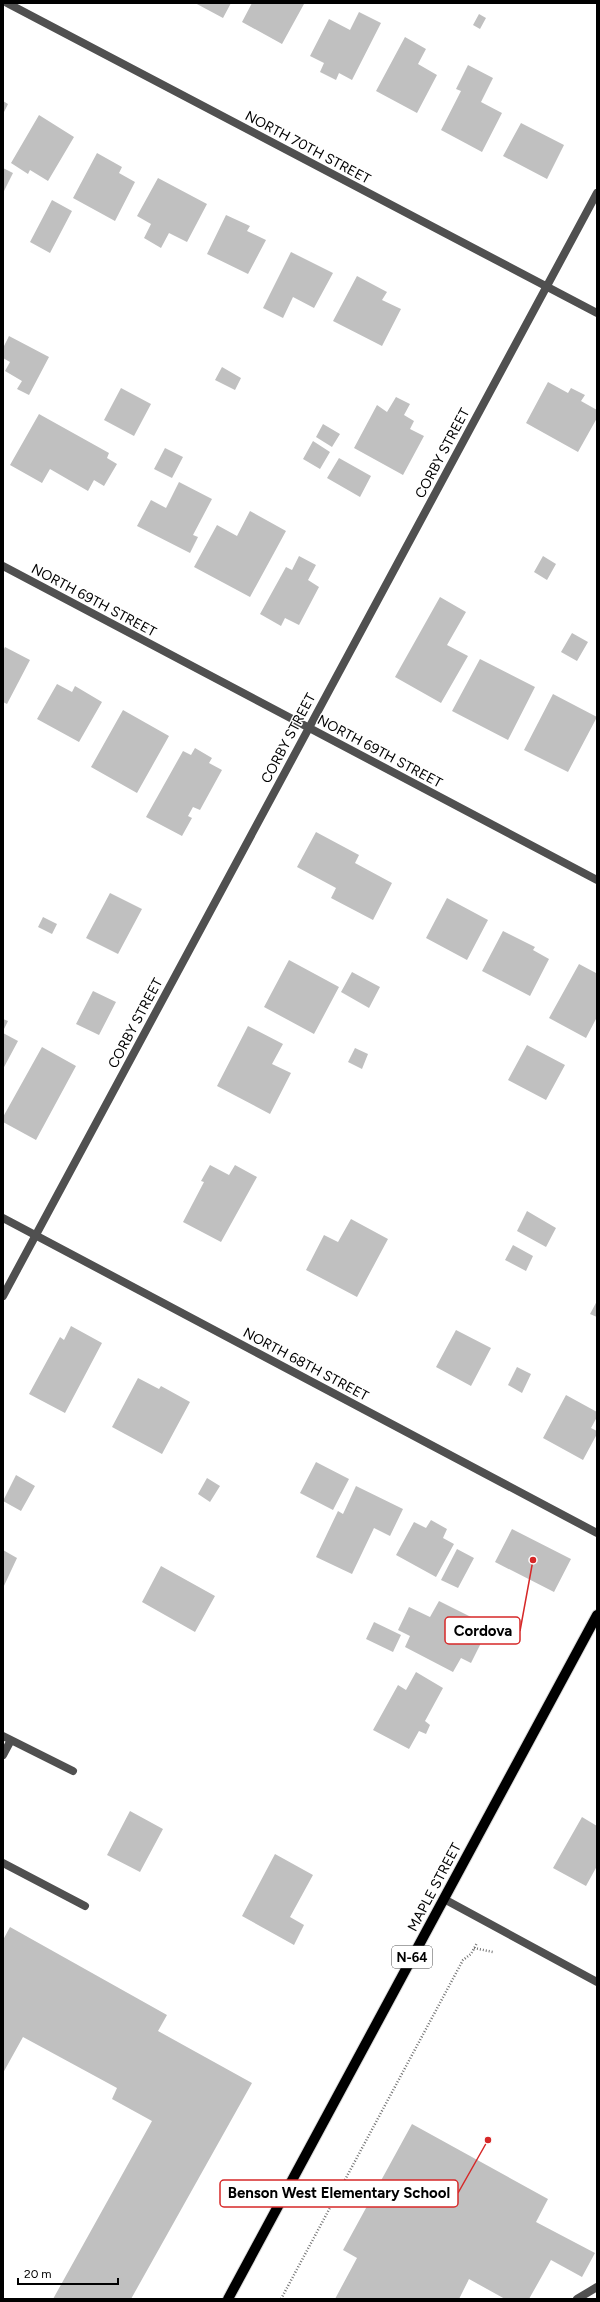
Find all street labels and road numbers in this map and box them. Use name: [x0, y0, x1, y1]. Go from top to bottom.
street label: NORTH 70TH STREET: [242, 107, 374, 188]
street label: CORBY STREET: [412, 405, 473, 501]
street label: NORTH 69TH STREET: [28, 560, 159, 641]
street label: CORBY STREET: [258, 690, 319, 786]
street label: NORTH 69TH STREET: [314, 711, 445, 792]
street label: CORBY STREET: [105, 975, 166, 1071]
street label: NORTH 68TH STREET: [240, 1324, 372, 1405]
street label: MAPLE STREET: [404, 1840, 465, 1934]
road number: N-64: [392, 1946, 432, 1968]

